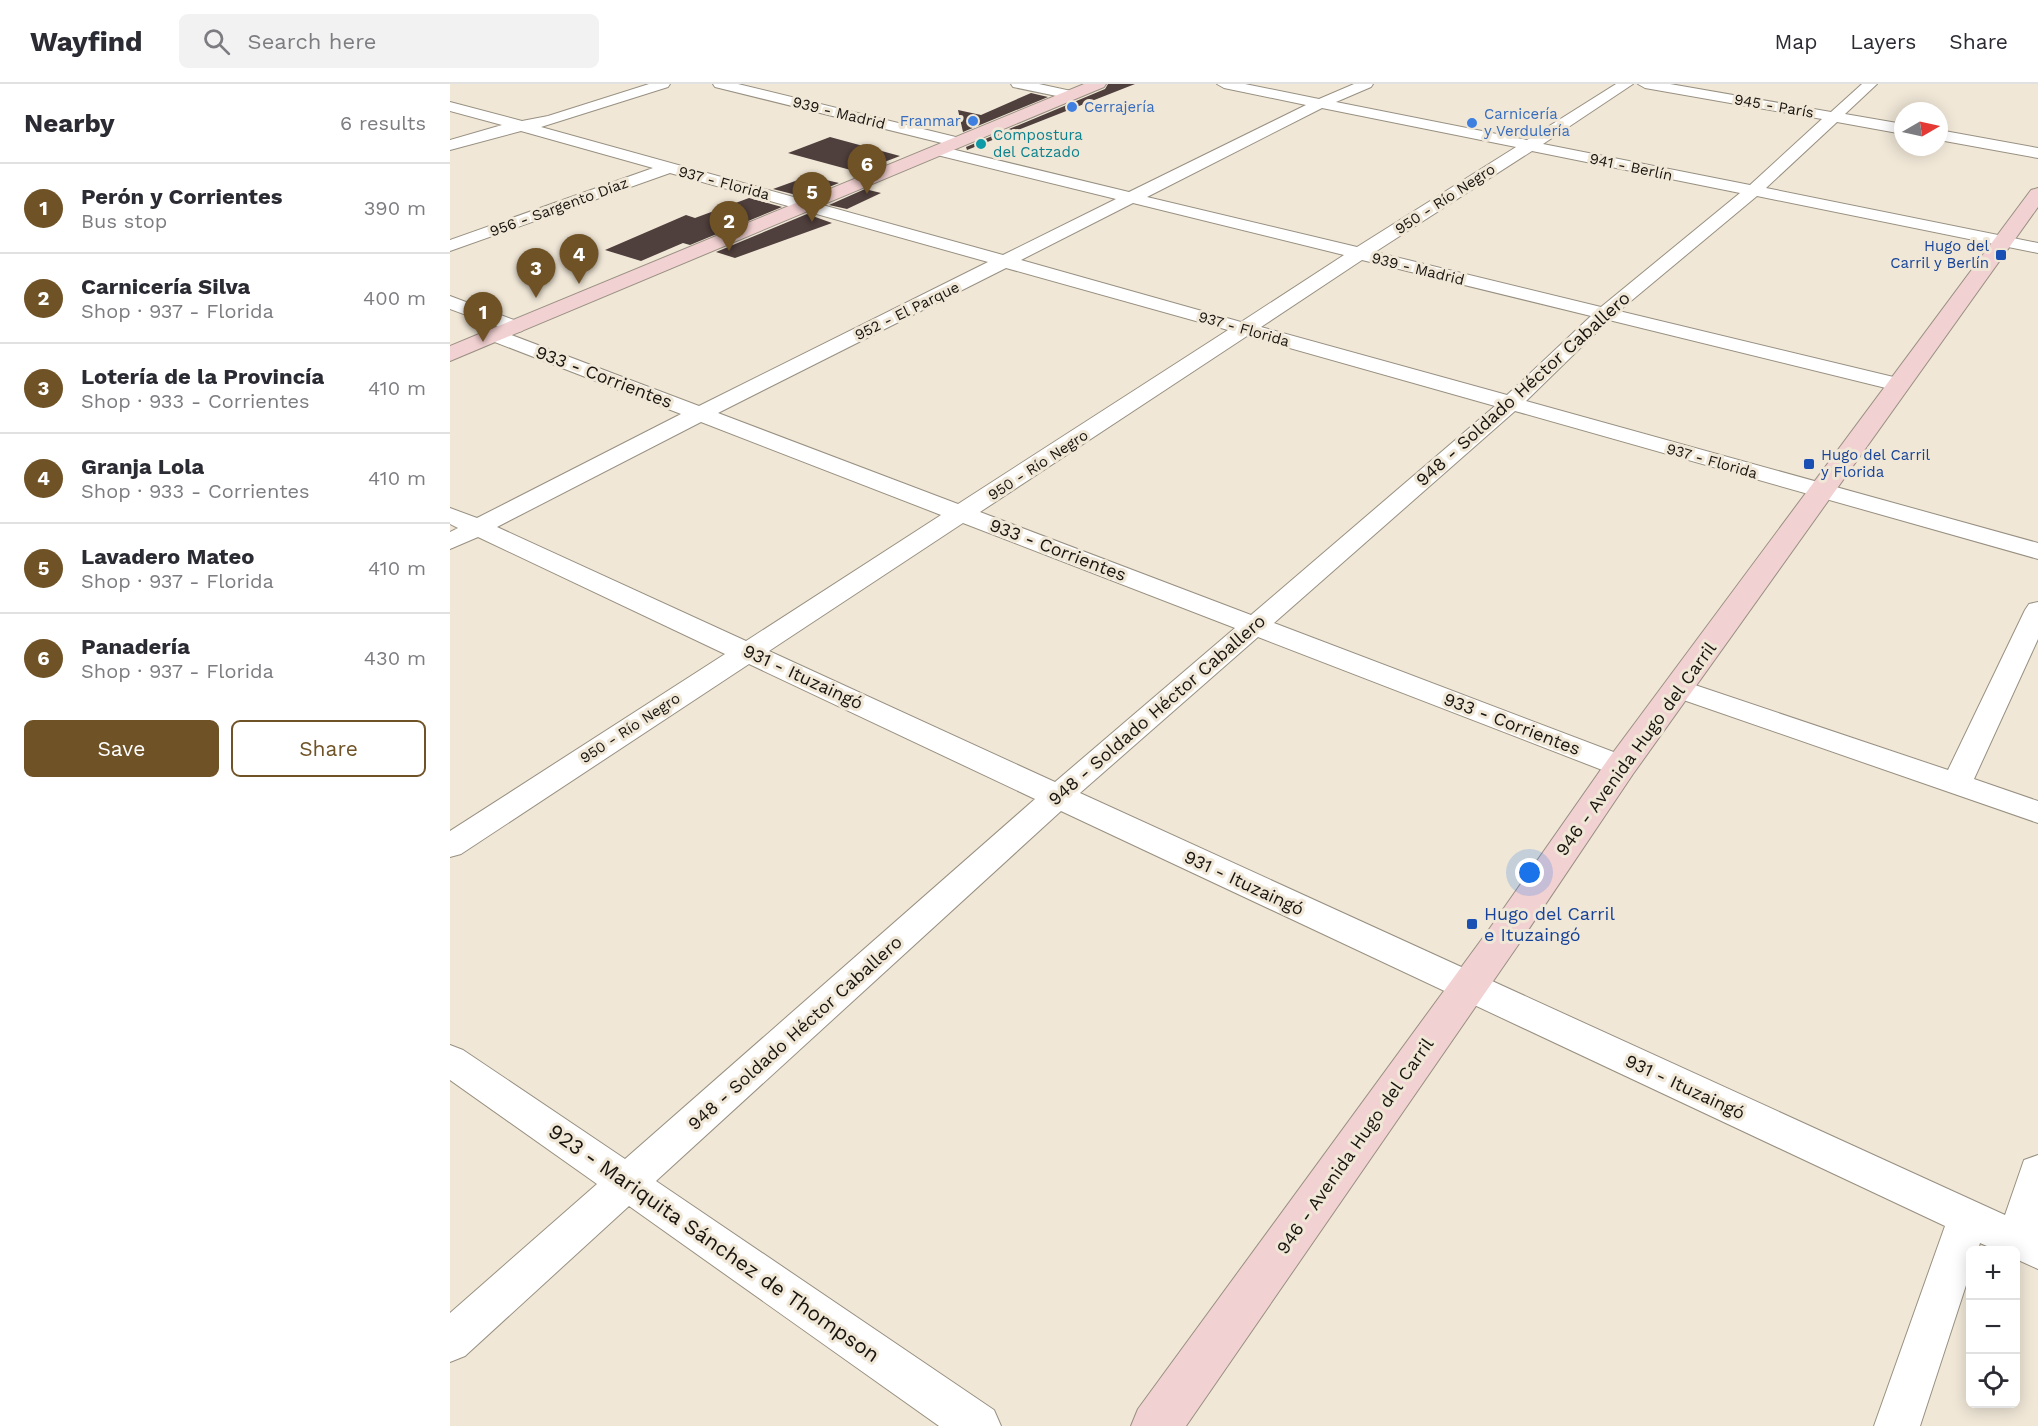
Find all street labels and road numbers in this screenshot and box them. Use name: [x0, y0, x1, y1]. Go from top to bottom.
street label: 945 - París: [1733, 90, 1815, 122]
street label: 939 - Madrid: [791, 93, 887, 133]
street label: 941 - Berlín: [1588, 149, 1674, 185]
street label: 950 - Río Negro: [1392, 160, 1498, 238]
street label: 937 - Florida: [676, 162, 772, 204]
street label: 956 - Sargento Díaz: [487, 174, 631, 240]
street label: 939 - Madrid: [1370, 249, 1466, 289]
street label: 952 - El Parque: [852, 278, 962, 344]
street label: 948 - Soldado Héctor Caballero: [1411, 287, 1634, 490]
street label: 937 - Florida: [1196, 307, 1292, 351]
street label: 933 - Corrientes: [533, 341, 675, 412]
street label: 950 - Río Negro: [985, 426, 1091, 504]
street label: 937 - Florida: [1664, 439, 1760, 483]
street label: 933 - Corrientes: [987, 514, 1129, 585]
street label: 948 - Soldado Héctor Caballero: [1044, 610, 1269, 810]
street label: 946 - Avenida Hugo del Carril: [1551, 637, 1720, 860]
street label: 931 - Ituzaingó: [740, 640, 866, 713]
street label: 933 - Corrientes: [1441, 688, 1583, 759]
street label: 950 - Río Negro: [577, 689, 683, 767]
street label: 931 - Ituzaingó: [1181, 846, 1307, 919]
street label: 948 - Soldado Héctor Caballero: [683, 931, 906, 1134]
street label: 946 - Avenida Hugo del Carril: [1272, 1033, 1438, 1258]
street label: 931 - Ituzaingó: [1622, 1050, 1748, 1123]
street label: 923 - Mariquita Sánchez de Thompson: [544, 1118, 885, 1367]

